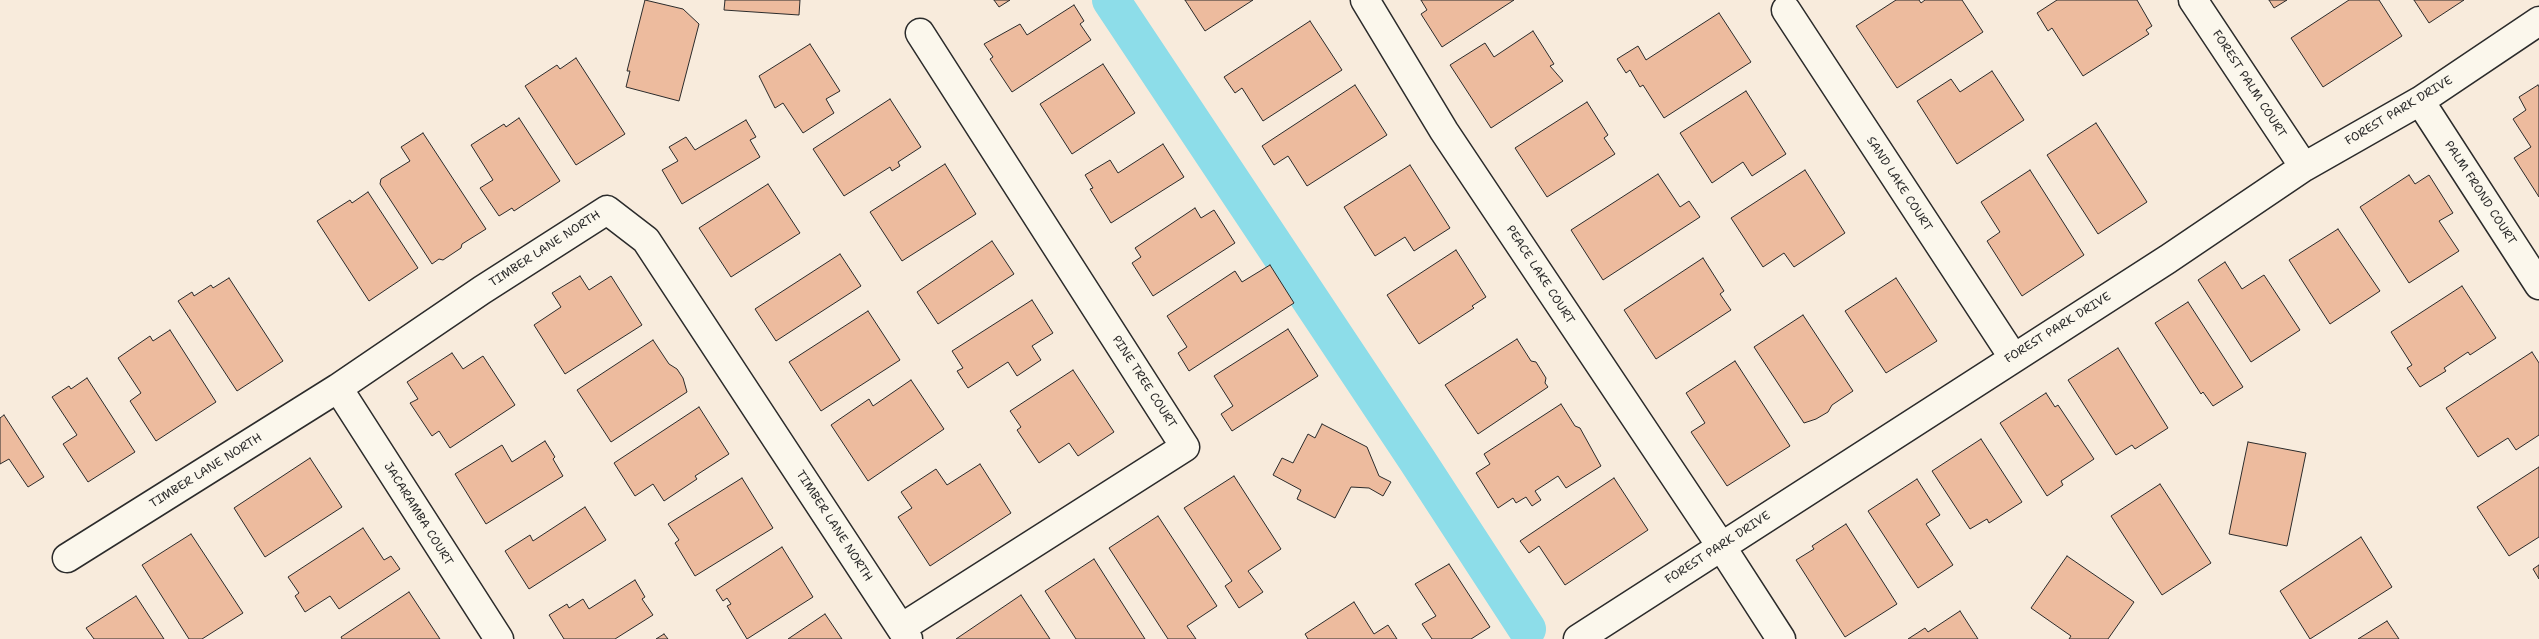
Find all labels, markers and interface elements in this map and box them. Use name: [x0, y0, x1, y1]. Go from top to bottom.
street label: FOREST PALM COURT: [2209, 28, 2289, 140]
street label: FOREST PARK DRIVE: [2343, 73, 2455, 149]
street label: SAND LAKE COURT: [1863, 134, 1935, 234]
street label: PALM FROND COURT: [2441, 138, 2519, 248]
street label: TIMBER LANE NORTH: [487, 208, 603, 290]
street label: PEACE LAKE COURT: [1503, 223, 1577, 327]
street label: FOREST PARK DRIVE: [2002, 289, 2114, 367]
street label: PINE TREE COURT: [1109, 333, 1179, 431]
street label: TIMBER LANE NORTH: [147, 431, 265, 511]
street label: JACARAMBA COURT: [380, 460, 456, 568]
street label: TIMBER LANE NORTH: [793, 468, 875, 584]
street label: FOREST PARK DRIVE: [1663, 509, 1773, 587]

